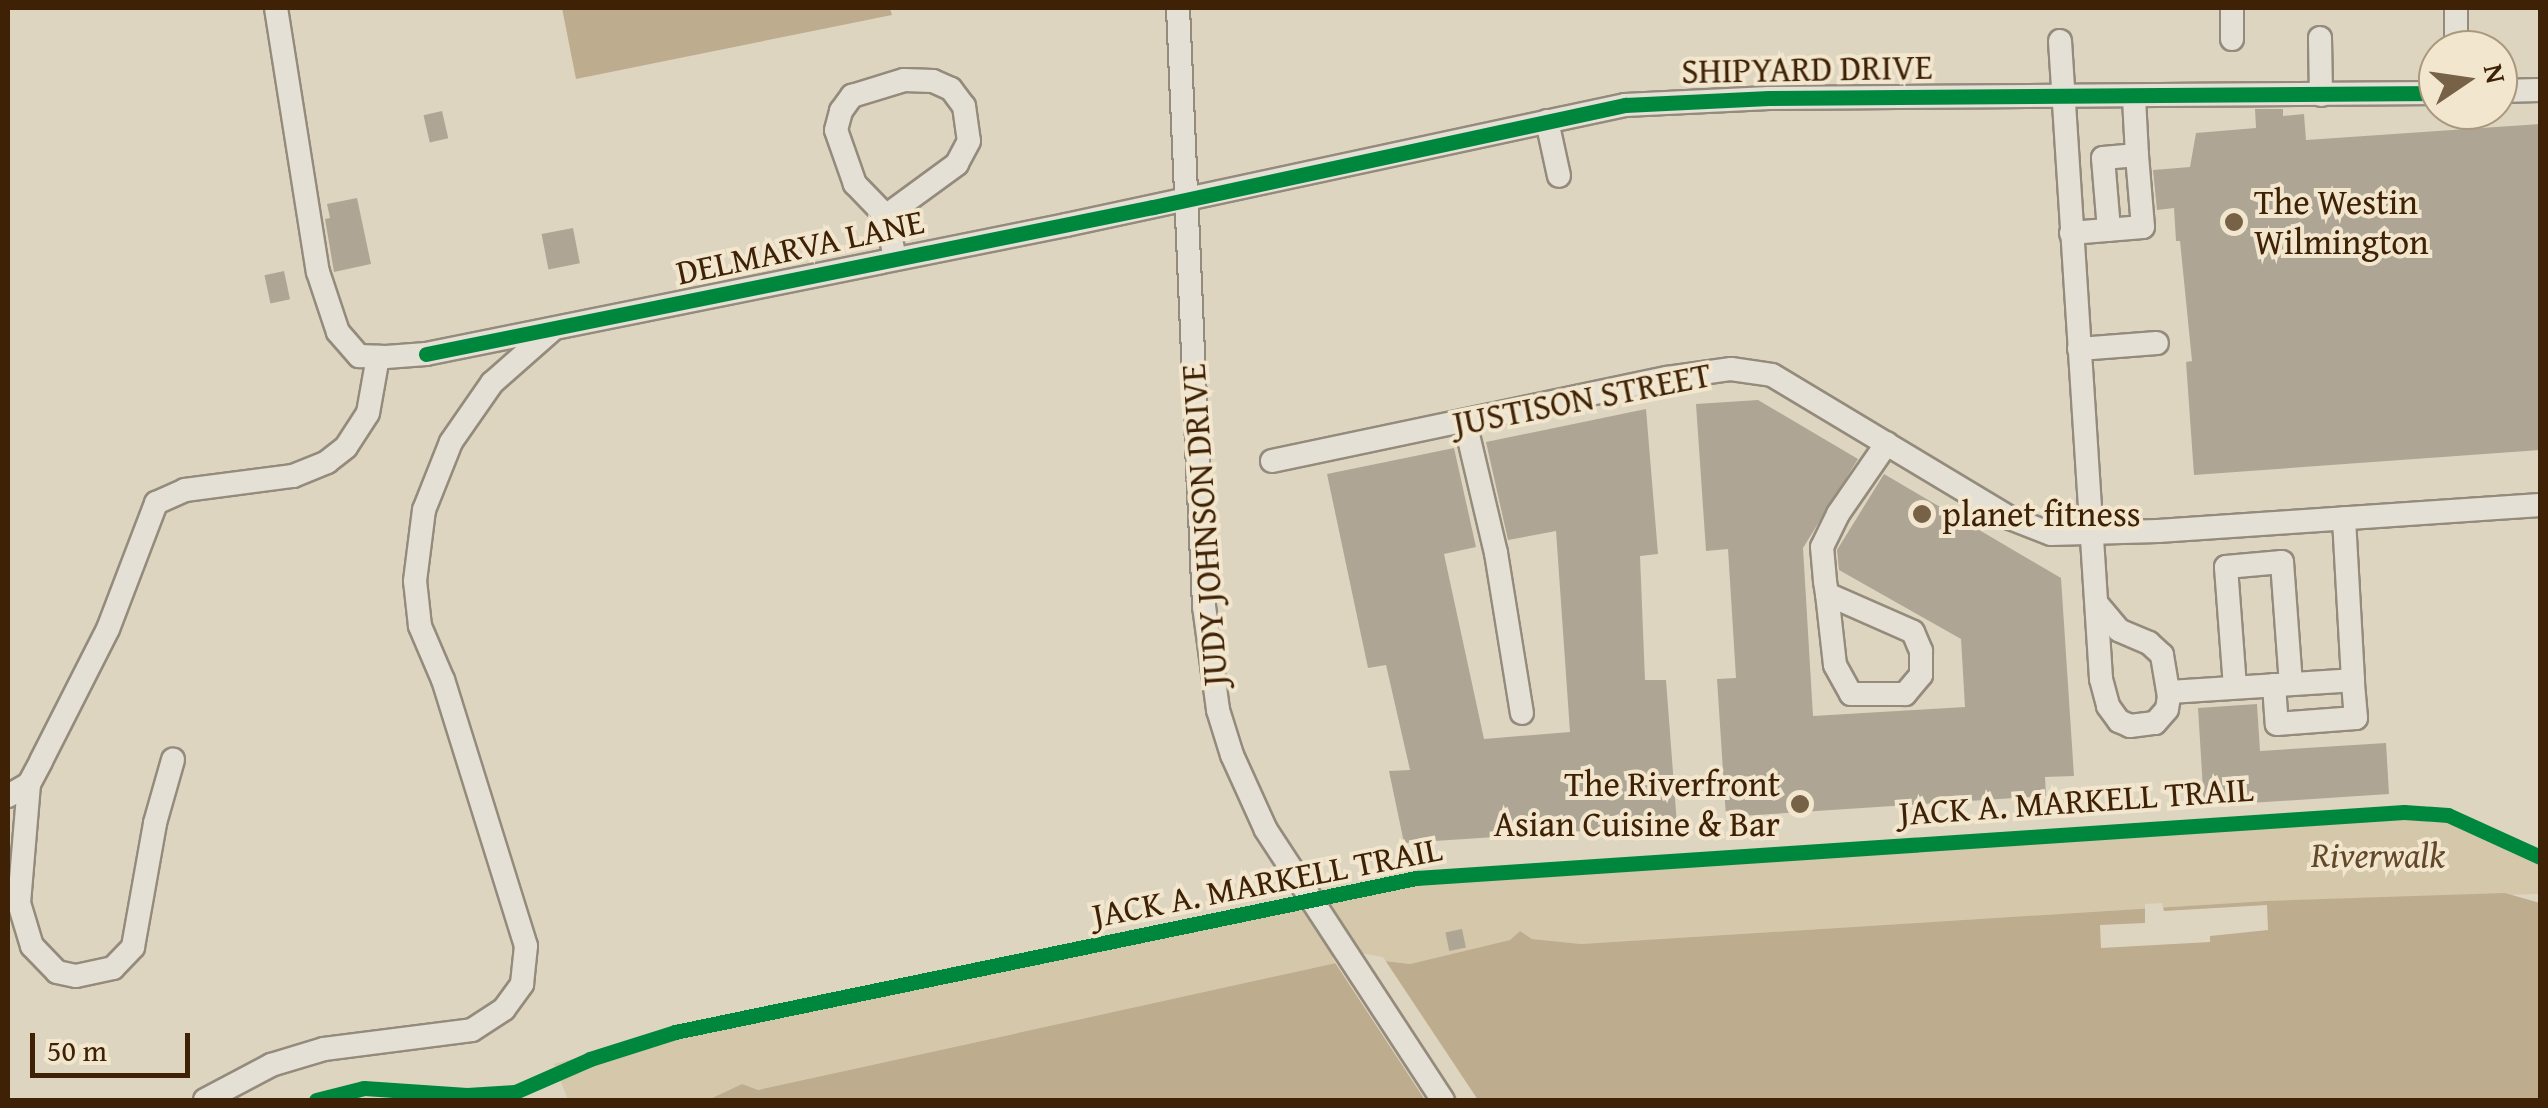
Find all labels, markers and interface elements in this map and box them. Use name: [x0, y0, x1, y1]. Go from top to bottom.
north arrow: [2418, 30, 2518, 130]
street label: SHIPYARD DRIVE: [1681, 46, 1933, 92]
text: N: [2474, 60, 2518, 87]
place label: The Westin Wilmington: [2254, 181, 2429, 263]
street label: DELMARVA LANE: [672, 200, 928, 294]
marker: The Westin Wilmington: [2223, 211, 2245, 233]
street label: JUSTISON STREET: [1449, 353, 1715, 445]
street label: JUDY JOHNSON DRIVE: [1172, 362, 1236, 688]
place label: planet fitness: [1942, 493, 2141, 535]
marker: planet fitness: [1911, 503, 1933, 525]
place label: The Riverfront Asian Cuisine & Bar: [1494, 763, 1780, 845]
street label: JACK A. MARKELL TRAIL: [1897, 768, 2255, 834]
marker: The Riverfront Asian Cuisine & Bar: [1789, 793, 1811, 815]
street label: JACK A. MARKELL TRAIL: [1088, 827, 1446, 937]
park label: Riverwalk: [2311, 834, 2445, 876]
scale bar: [35, 1013, 195, 1075]
text: 50 m: [47, 1028, 107, 1072]

